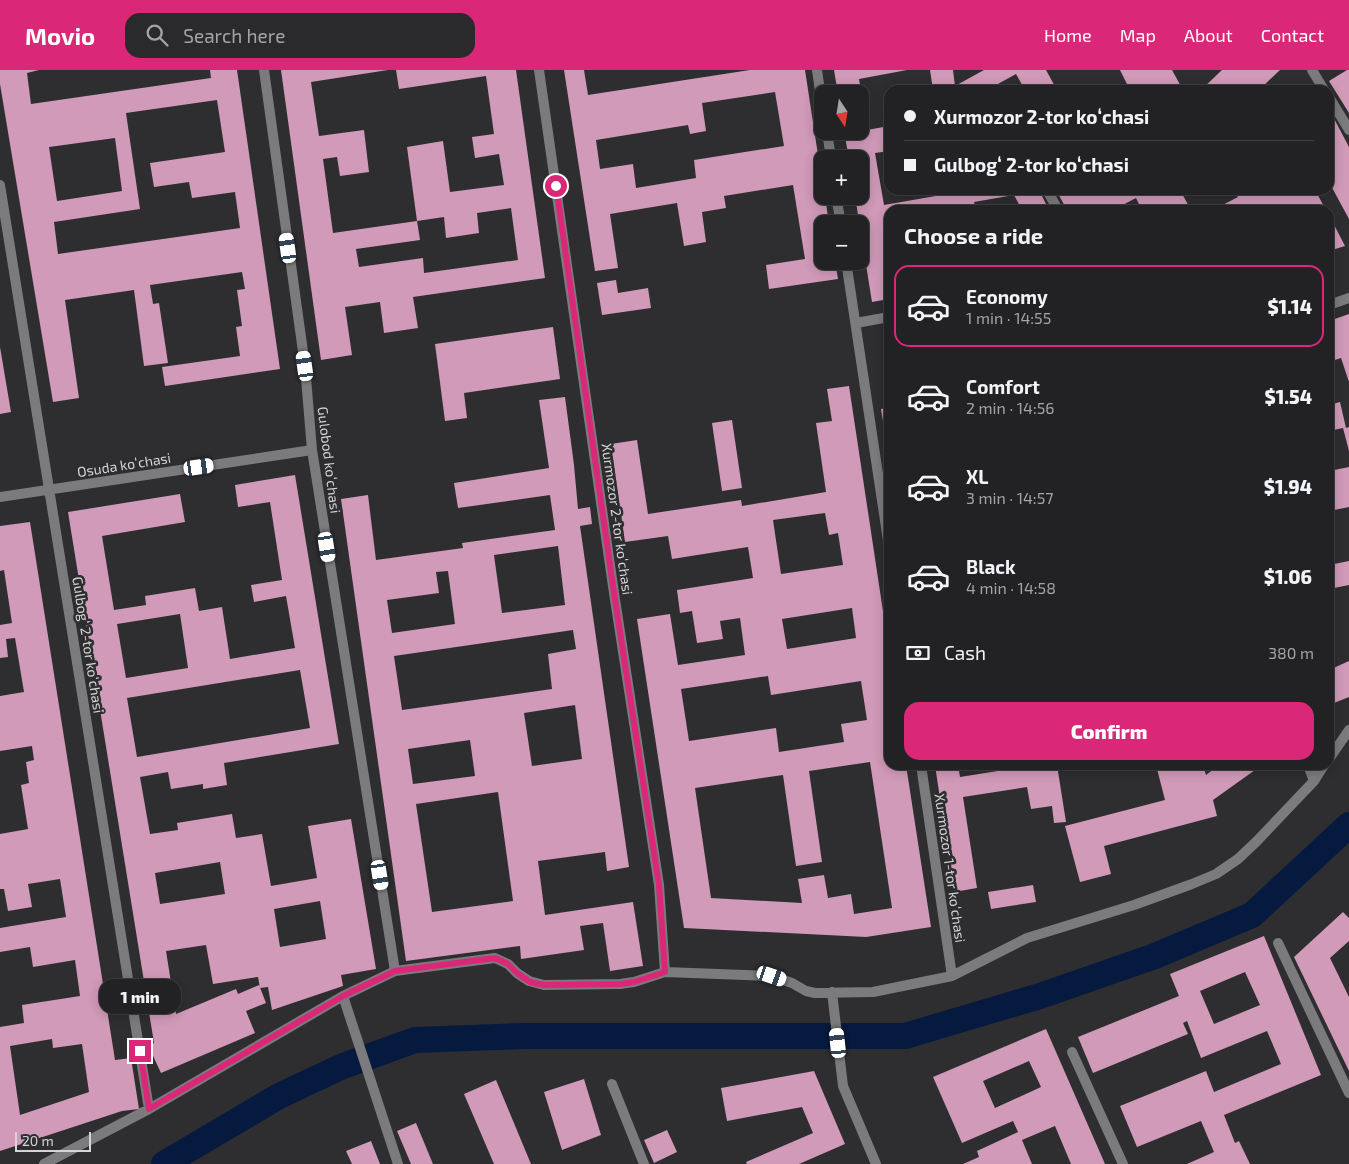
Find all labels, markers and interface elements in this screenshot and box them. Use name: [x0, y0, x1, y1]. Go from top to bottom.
search box: [125, 13, 475, 58]
text: Movio: [25, 21, 95, 50]
icon: search: [143, 21, 171, 49]
text: Search here: [183, 24, 285, 47]
text: Home: [1044, 24, 1092, 46]
text: Map: [1120, 24, 1156, 46]
text: About: [1184, 24, 1233, 46]
text: Contact: [1261, 24, 1324, 46]
north arrow: [814, 85, 869, 140]
map controls: [814, 85, 869, 270]
text: Xurmozor 2-tor koʻchasi: [934, 105, 1149, 128]
button: +: [814, 150, 869, 205]
text: Gulbogʻ 2-tor koʻchasi: [934, 153, 1129, 176]
route start: [545, 175, 567, 197]
button: −: [814, 215, 869, 270]
text: Choose a ride: [904, 222, 1043, 248]
car: [278, 232, 297, 264]
icon: car: [906, 284, 951, 329]
text: Economy: [966, 285, 1048, 308]
text: $1.14: [1267, 295, 1312, 318]
text: 1 min · 14:55: [966, 308, 1051, 327]
car: [295, 350, 314, 382]
icon: car: [906, 374, 951, 419]
text: Comfort: [966, 375, 1040, 398]
text: $1.54: [1264, 385, 1312, 408]
text: 2 min · 14:56: [966, 398, 1054, 417]
street label: Gulobod koʻchasi: [315, 406, 344, 514]
street label: Xurmozor 2-tor koʻchasi: [598, 442, 637, 596]
street label: Osuda koʻchasi: [76, 449, 172, 480]
car: [183, 457, 214, 477]
icon: car: [906, 464, 951, 509]
text: XL: [966, 465, 988, 488]
text: $1.94: [1264, 475, 1312, 498]
text: 3 min · 14:57: [966, 488, 1053, 507]
car: [317, 531, 336, 563]
icon: car: [906, 554, 951, 599]
text: Black: [966, 555, 1016, 578]
text: $1.06: [1264, 565, 1312, 588]
street label: Gulbogʻ 2-tor koʻchasi: [69, 575, 108, 714]
text: 4 min · 14:58: [966, 578, 1056, 597]
icon: cash: [904, 639, 932, 667]
text: Cash: [944, 641, 986, 664]
text: 380 m: [1268, 643, 1314, 662]
button: Confirm: [904, 702, 1314, 760]
street label: Xurmozor 1-tor koʻchasi: [932, 792, 969, 944]
car: [370, 859, 389, 891]
car: [755, 964, 788, 988]
callout: 1 min: [99, 978, 181, 1014]
text: 1 min: [120, 987, 160, 1006]
car: [828, 1027, 847, 1059]
route end: [129, 1040, 151, 1062]
scale bar: [15, 1129, 91, 1152]
text: 20 m: [22, 1132, 54, 1149]

